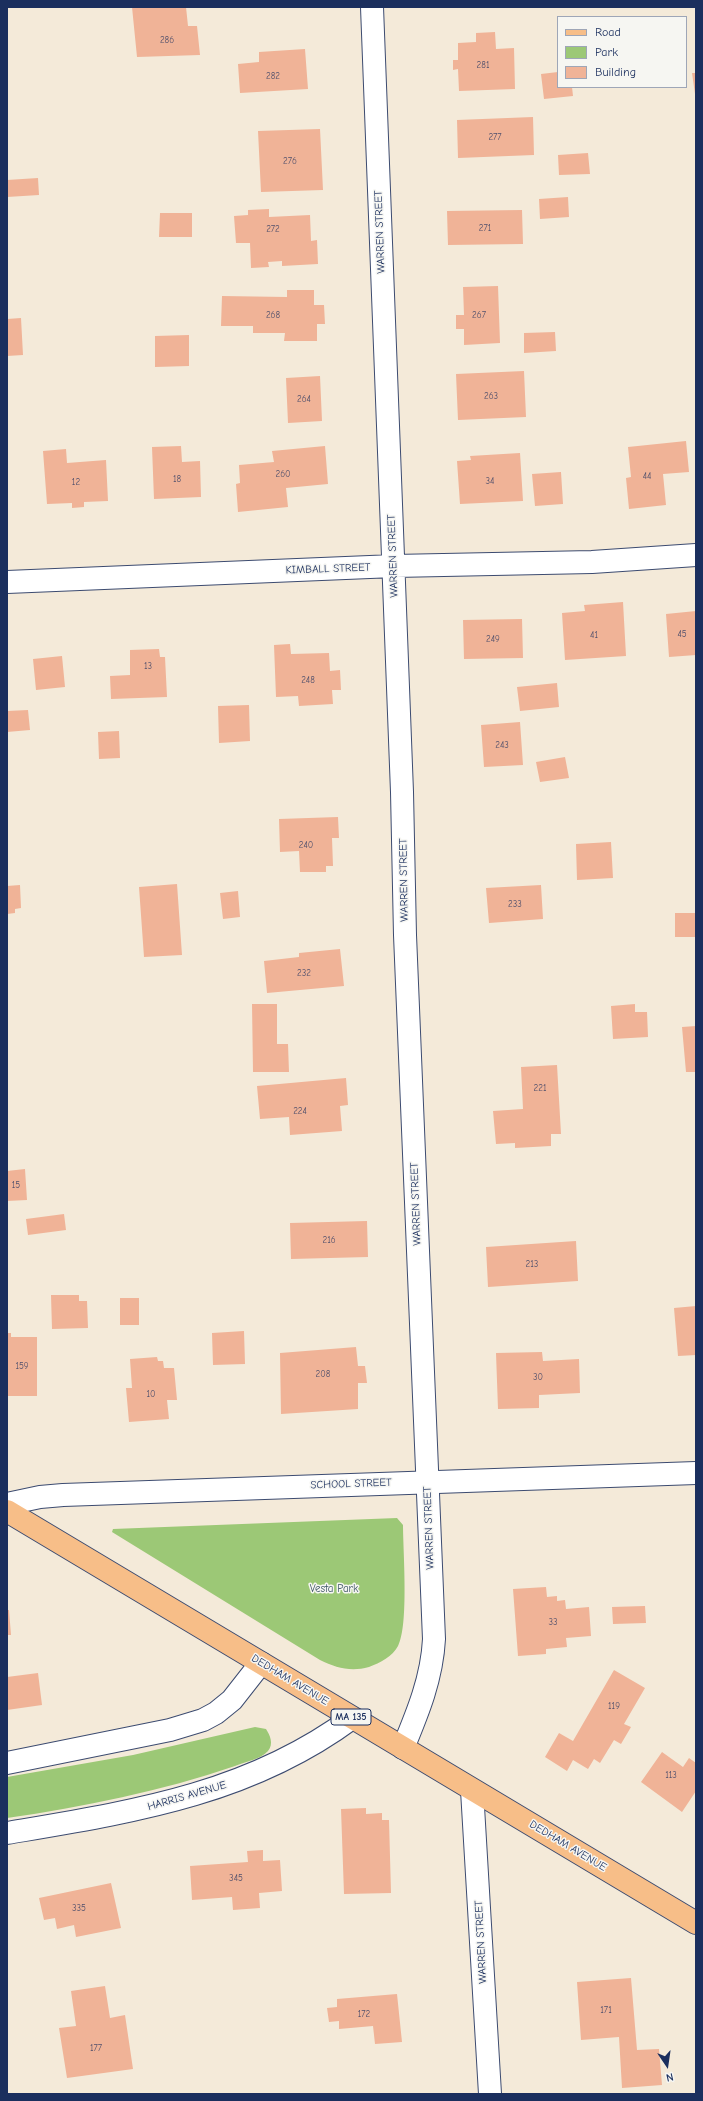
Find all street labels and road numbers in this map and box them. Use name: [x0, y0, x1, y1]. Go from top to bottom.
street label: WARREN STREET: [372, 190, 388, 274]
street label: WARREN STREET: [385, 514, 401, 598]
street label: KIMBALL STREET: [285, 561, 371, 577]
street label: WARREN STREET: [397, 838, 411, 922]
street label: WARREN STREET: [408, 1162, 424, 1246]
street label: SCHOOL STREET: [310, 1476, 392, 1492]
street label: WARREN STREET: [421, 1486, 437, 1570]
street label: DEDHAM AVENUE: [249, 1652, 331, 1708]
road number: MA 135: [331, 1709, 371, 1725]
street label: HARRIS AVENUE: [146, 1778, 228, 1814]
street label: DEDHAM AVENUE: [527, 1818, 609, 1874]
street label: WARREN STREET: [472, 1900, 490, 1984]

